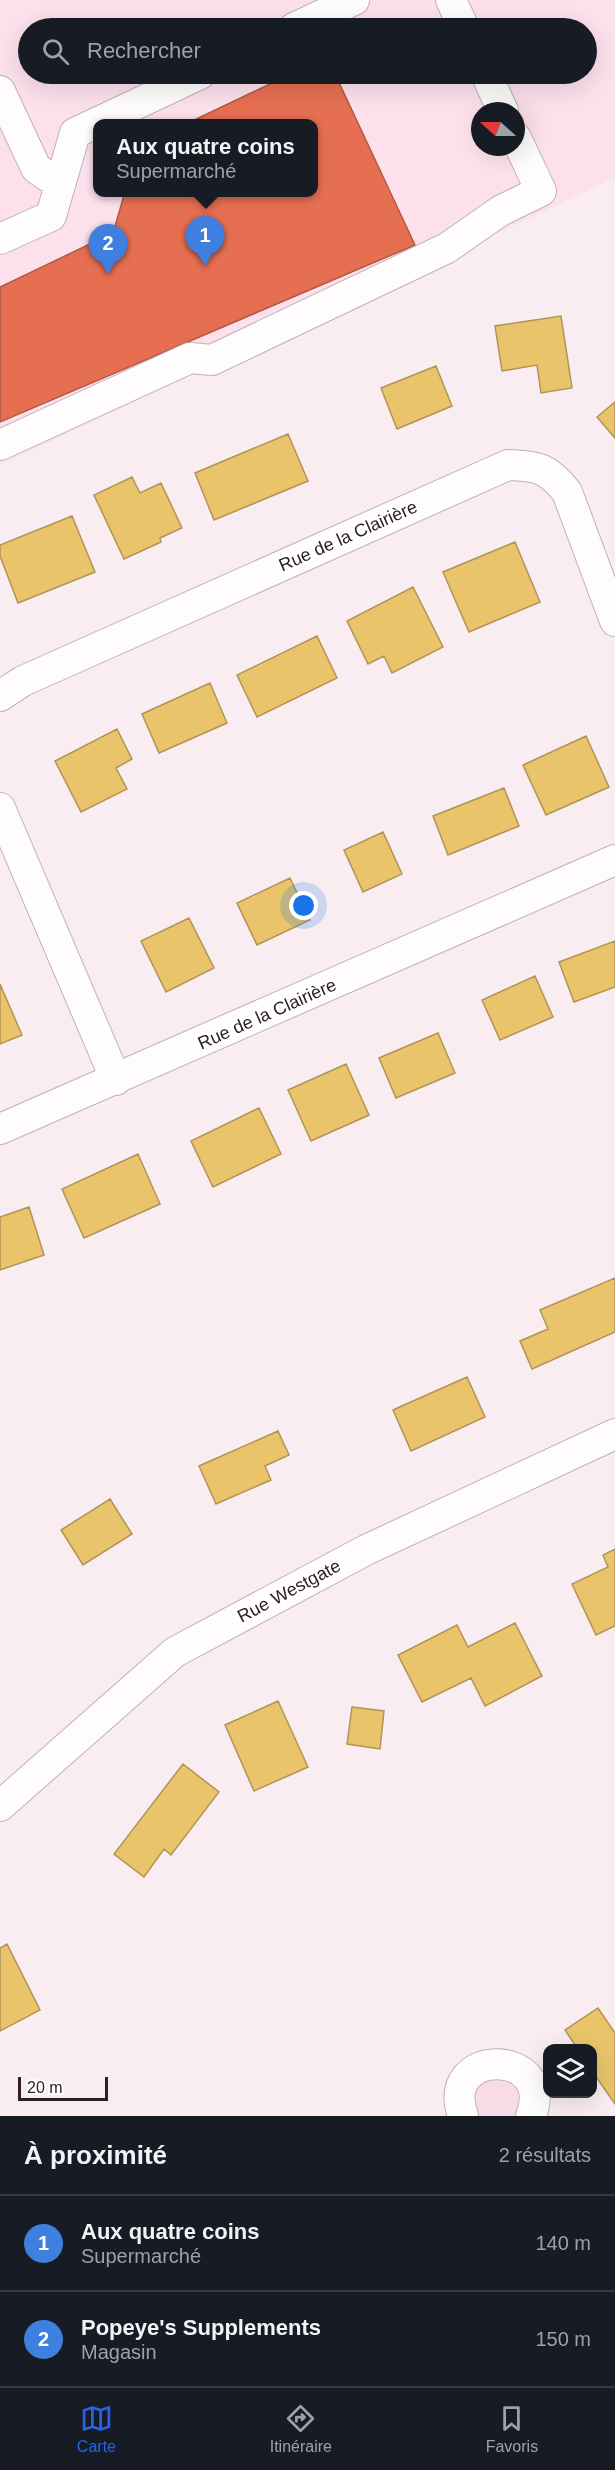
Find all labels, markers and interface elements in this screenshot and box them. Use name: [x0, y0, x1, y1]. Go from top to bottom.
search box: [18, 18, 597, 84]
icon: search: [39, 35, 72, 68]
text: Rechercher: [87, 38, 201, 63]
north arrow: [471, 102, 525, 156]
popup: [93, 119, 318, 197]
text: Aux quatre coins: [116, 134, 295, 159]
text: Supermarché: [116, 160, 236, 182]
pin: 1: [186, 216, 224, 266]
pin: 2: [88, 224, 128, 274]
street label: Rue de la Clairière: [276, 497, 420, 575]
your location: [289, 891, 318, 920]
street label: Rue de la Clairière: [195, 975, 339, 1053]
street label: Rue Westgate: [234, 1555, 344, 1627]
map controls: [543, 2044, 597, 2098]
button: layers: [543, 2044, 597, 2098]
scale bar: [18, 2074, 108, 2102]
text: 20 m: [27, 2079, 63, 2096]
text: À proximité: [24, 2140, 167, 2170]
text: 2 résultats: [499, 2144, 591, 2166]
text: Aux quatre coins: [81, 2219, 259, 2244]
text: 1: [38, 2232, 49, 2254]
text: 140 m: [535, 2232, 591, 2254]
text: Supermarché: [81, 2245, 201, 2267]
text: Popeye's Supplements: [81, 2315, 321, 2340]
text: 2: [38, 2328, 49, 2350]
text: 150 m: [535, 2328, 591, 2350]
text: Magasin: [81, 2341, 157, 2363]
tab: Carte: [77, 2402, 116, 2456]
tab: Itinéraire: [270, 2402, 332, 2456]
tab: Favoris: [486, 2402, 538, 2456]

